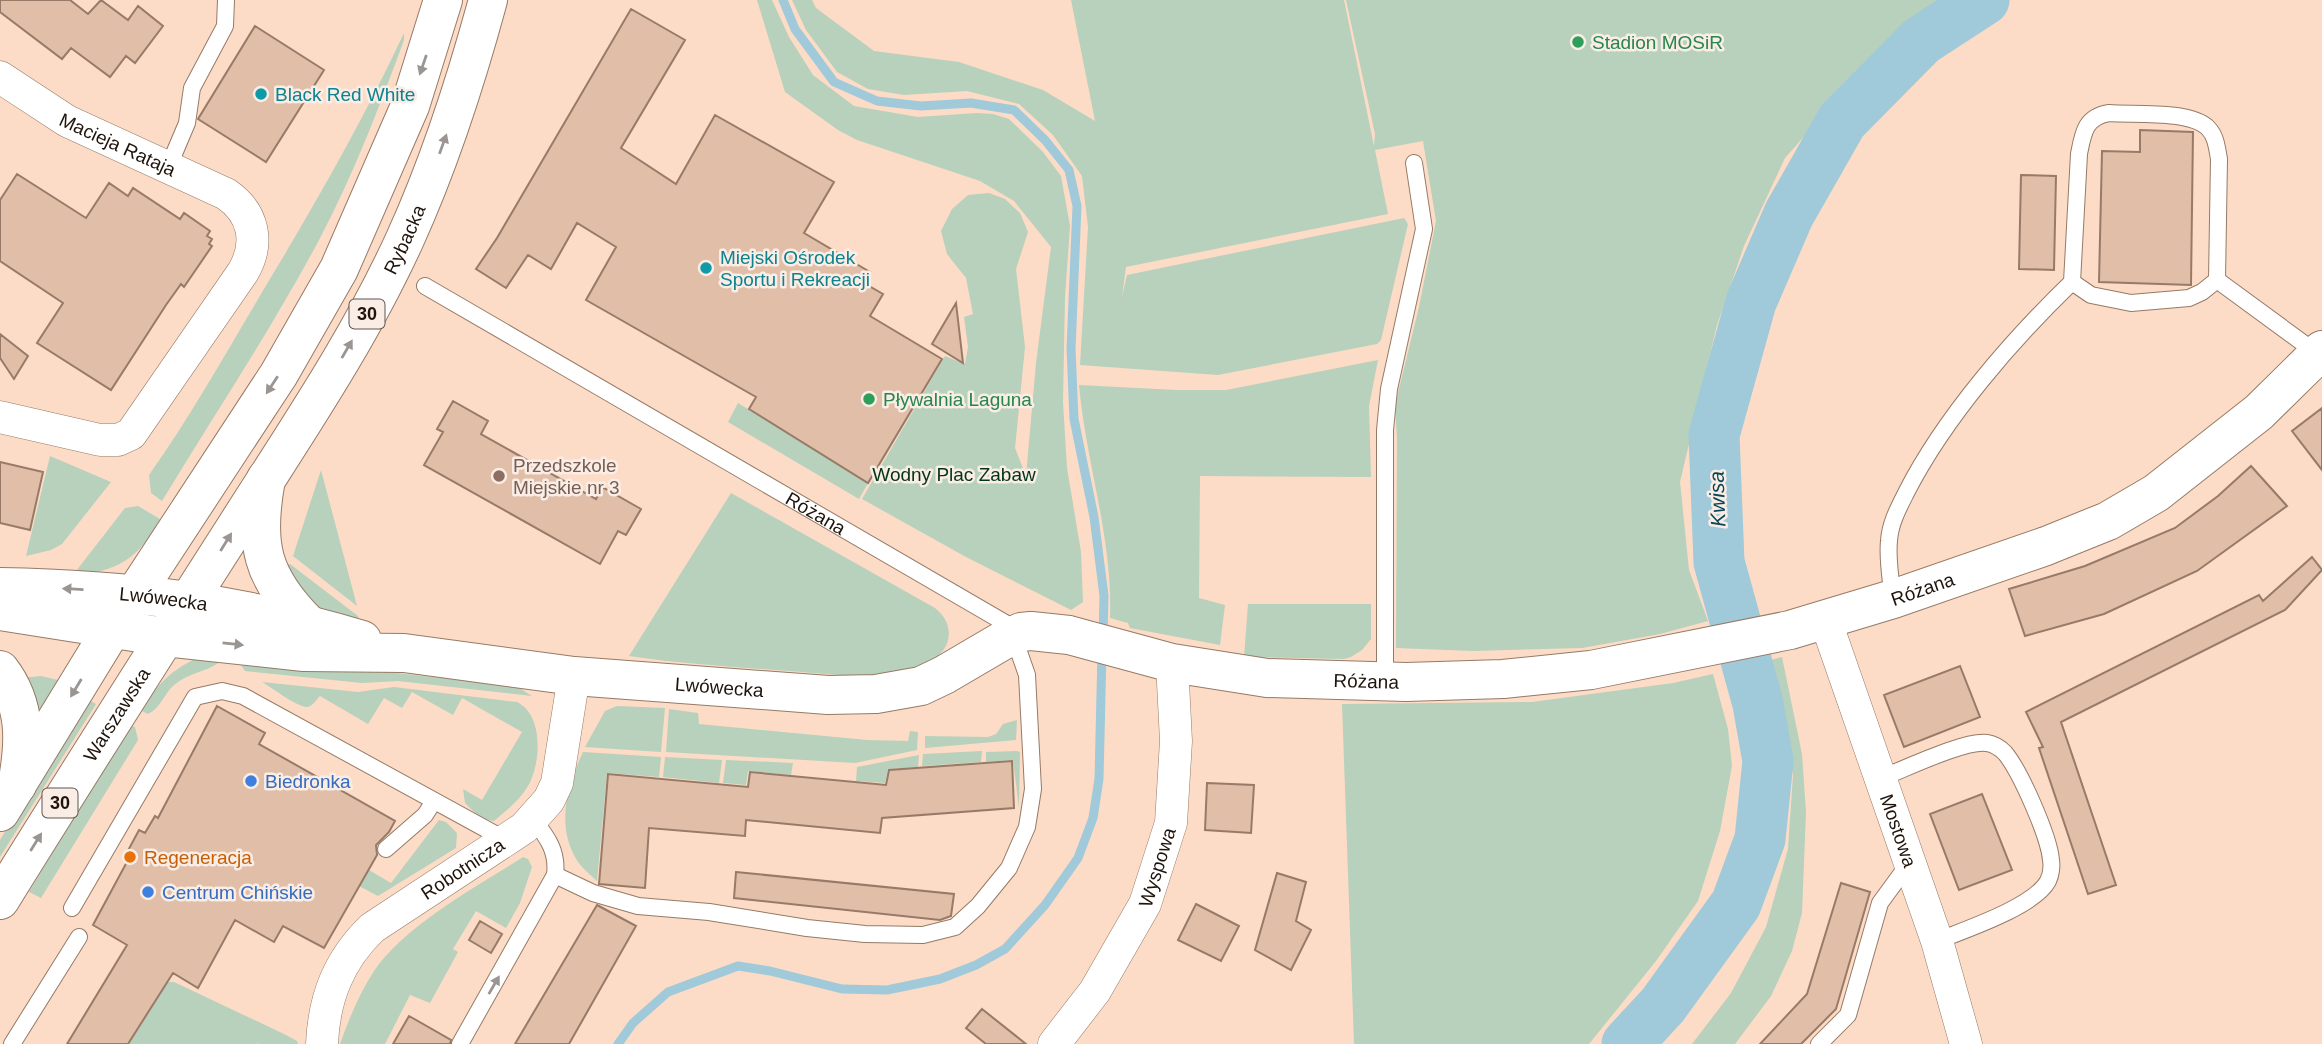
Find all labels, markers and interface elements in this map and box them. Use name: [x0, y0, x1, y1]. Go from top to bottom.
place label: Stadion MOSiR: [1592, 32, 1723, 53]
marker: Stadion MOSiR: [1570, 34, 1586, 50]
one-way arrow: [417, 55, 428, 76]
place label: Black Red White: [275, 84, 415, 105]
marker: Black Red White: [253, 86, 269, 102]
street label: Macieja Rataja: [56, 109, 180, 180]
one-way arrow: [438, 133, 449, 154]
street label: Rybacka: [379, 201, 429, 278]
place label: Miejski Ośrodek Sportu i Rekreacji: [720, 247, 870, 290]
marker: Miejski Ośrodek Sportu i Rekreacji: [698, 260, 714, 276]
road number: 30: [350, 300, 384, 328]
one-way arrow: [341, 340, 353, 359]
one-way arrow: [265, 376, 278, 395]
place label: Pływalnia Laguna: [883, 389, 1032, 410]
marker: Pływalnia Laguna: [861, 391, 877, 407]
place label: Przedszkole Miejskie nr 3: [513, 455, 620, 498]
park label: Wodny Plac Zabaw: [872, 464, 1036, 485]
marker: Przedszkole Miejskie nr 3: [491, 468, 507, 484]
water label: Kwisa: [1705, 471, 1729, 527]
street label: Różana: [782, 487, 850, 539]
one-way arrow: [219, 533, 232, 552]
street label: Różana: [1888, 568, 1957, 609]
one-way arrow: [62, 583, 84, 594]
street label: Lwówecka: [118, 583, 210, 615]
one-way arrow: [222, 639, 244, 650]
street label: Warszawska: [79, 663, 154, 765]
street label: Różana: [1333, 669, 1400, 692]
street label: Lwówecka: [674, 673, 765, 701]
one-way arrow: [70, 678, 83, 697]
place label: Biedronka: [265, 771, 351, 792]
marker: Biedronka: [243, 773, 259, 789]
road number: 30: [42, 788, 78, 818]
street label: Mostowa: [1876, 791, 1921, 870]
street label: Wyspowa: [1134, 824, 1180, 910]
one-way arrow: [29, 832, 42, 852]
street label: Robotnicza: [417, 833, 508, 903]
place label: Regeneracja: [144, 847, 252, 868]
marker: Regeneracja: [122, 849, 138, 865]
place label: Centrum Chińskie: [162, 882, 313, 903]
marker: Centrum Chińskie: [140, 884, 156, 900]
one-way arrow: [488, 975, 500, 994]

